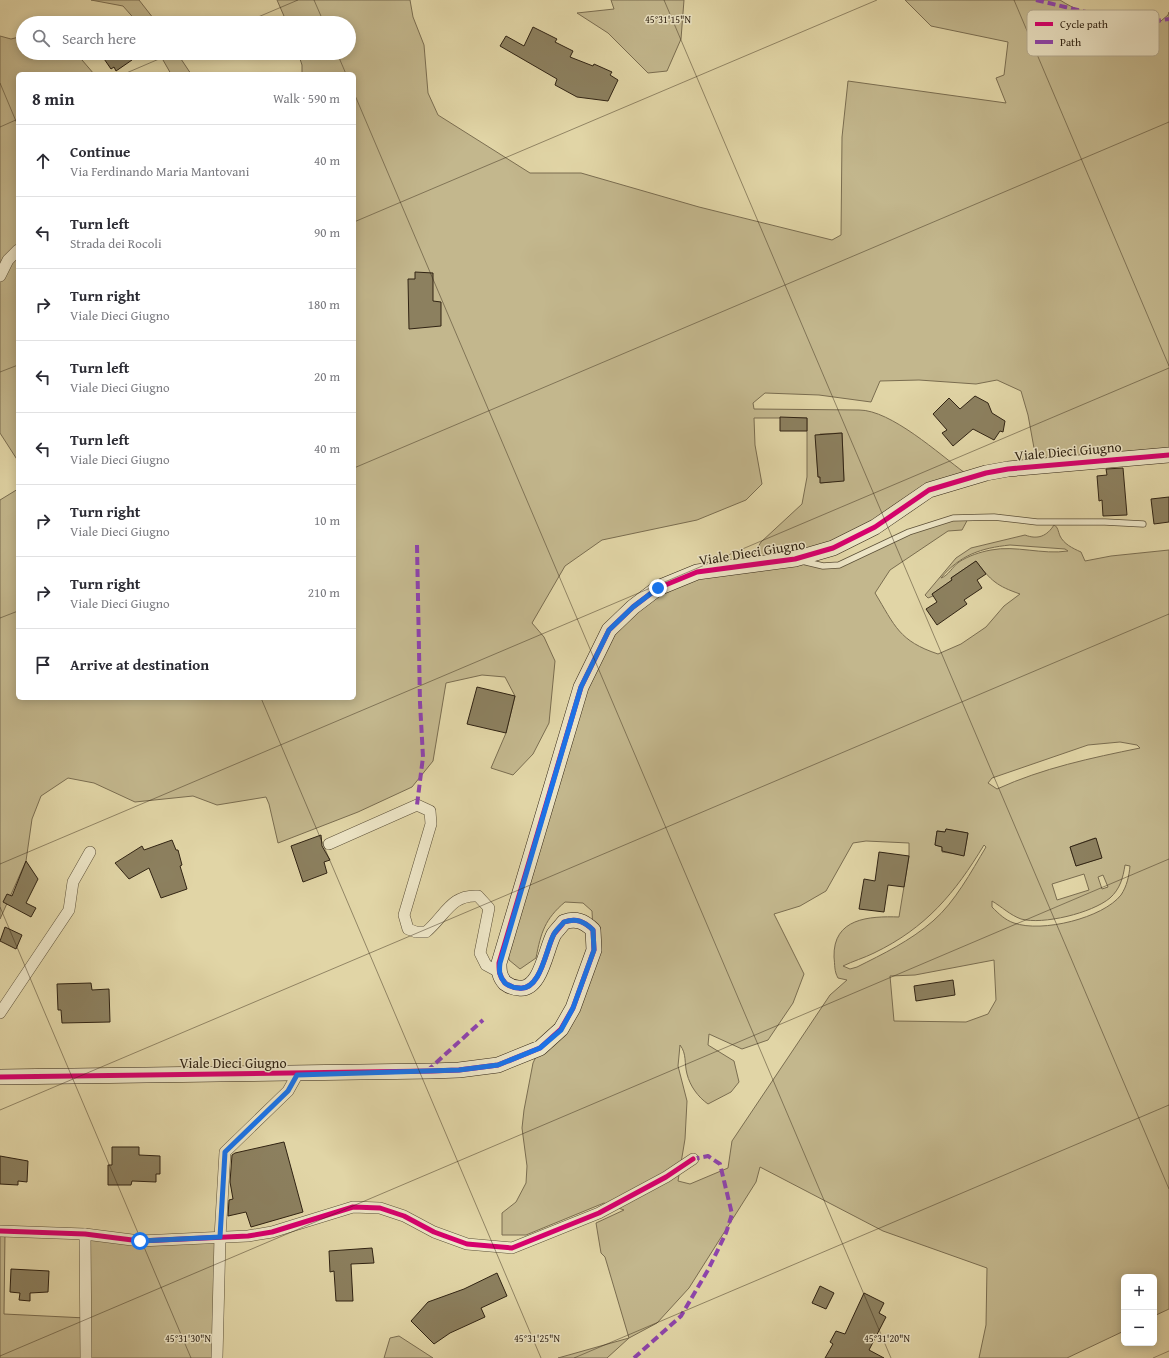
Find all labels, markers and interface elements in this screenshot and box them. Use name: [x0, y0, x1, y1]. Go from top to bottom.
legend: [1027, 10, 1159, 56]
text: 45°31'15"N: [645, 12, 691, 27]
search box: [16, 16, 356, 60]
text: Cycle path: [1060, 16, 1109, 32]
icon: search: [30, 27, 52, 49]
text: Search here: [62, 28, 136, 49]
text: Path: [1060, 34, 1082, 50]
text: 8 min: [32, 86, 74, 111]
text: Walk · 590 m: [273, 89, 340, 108]
text: Continue: [70, 141, 131, 162]
icon: ahead: [32, 150, 54, 172]
text: 40 m: [314, 151, 340, 170]
text: Via Ferdinando Maria Mantovani: [70, 162, 249, 181]
text: Turn left: [70, 213, 129, 234]
icon: left: [32, 222, 54, 244]
text: 90 m: [314, 223, 340, 242]
text: Strada dei Rocoli: [70, 234, 162, 253]
text: Turn right: [70, 285, 141, 306]
icon: right: [32, 294, 54, 316]
text: 180 m: [308, 295, 340, 314]
text: Viale Dieci Giugno: [70, 306, 170, 325]
text: Turn left: [70, 357, 129, 378]
icon: left: [32, 366, 54, 388]
text: 20 m: [314, 367, 340, 386]
text: Viale Dieci Giugno: [70, 378, 170, 397]
text: Turn left: [70, 429, 129, 450]
street label: Viale Dieci Giugno: [1014, 436, 1122, 466]
icon: left: [32, 438, 54, 460]
text: 40 m: [314, 439, 340, 458]
text: Viale Dieci Giugno: [70, 450, 170, 469]
text: Turn right: [70, 501, 141, 522]
icon: right: [32, 510, 54, 532]
text: 10 m: [314, 511, 340, 530]
text: Viale Dieci Giugno: [70, 522, 170, 541]
street label: Viale Dieci Giugno: [697, 534, 807, 570]
text: Turn right: [70, 573, 141, 594]
route end: [649, 579, 667, 597]
icon: right: [32, 582, 54, 604]
text: 210 m: [308, 583, 340, 602]
text: Viale Dieci Giugno: [70, 594, 170, 613]
icon: arrive: [32, 654, 54, 676]
text: Arrive at destination: [70, 654, 209, 675]
street label: Viale Dieci Giugno: [179, 1053, 287, 1073]
route start: [131, 1232, 149, 1250]
map controls: [1121, 1274, 1157, 1346]
button: +: [1121, 1274, 1157, 1310]
button: −: [1121, 1310, 1157, 1346]
text: 45°31'30"N: [165, 1331, 211, 1346]
text: 45°31'25"N: [514, 1331, 560, 1346]
text: 45°31'20"N: [864, 1331, 910, 1346]

